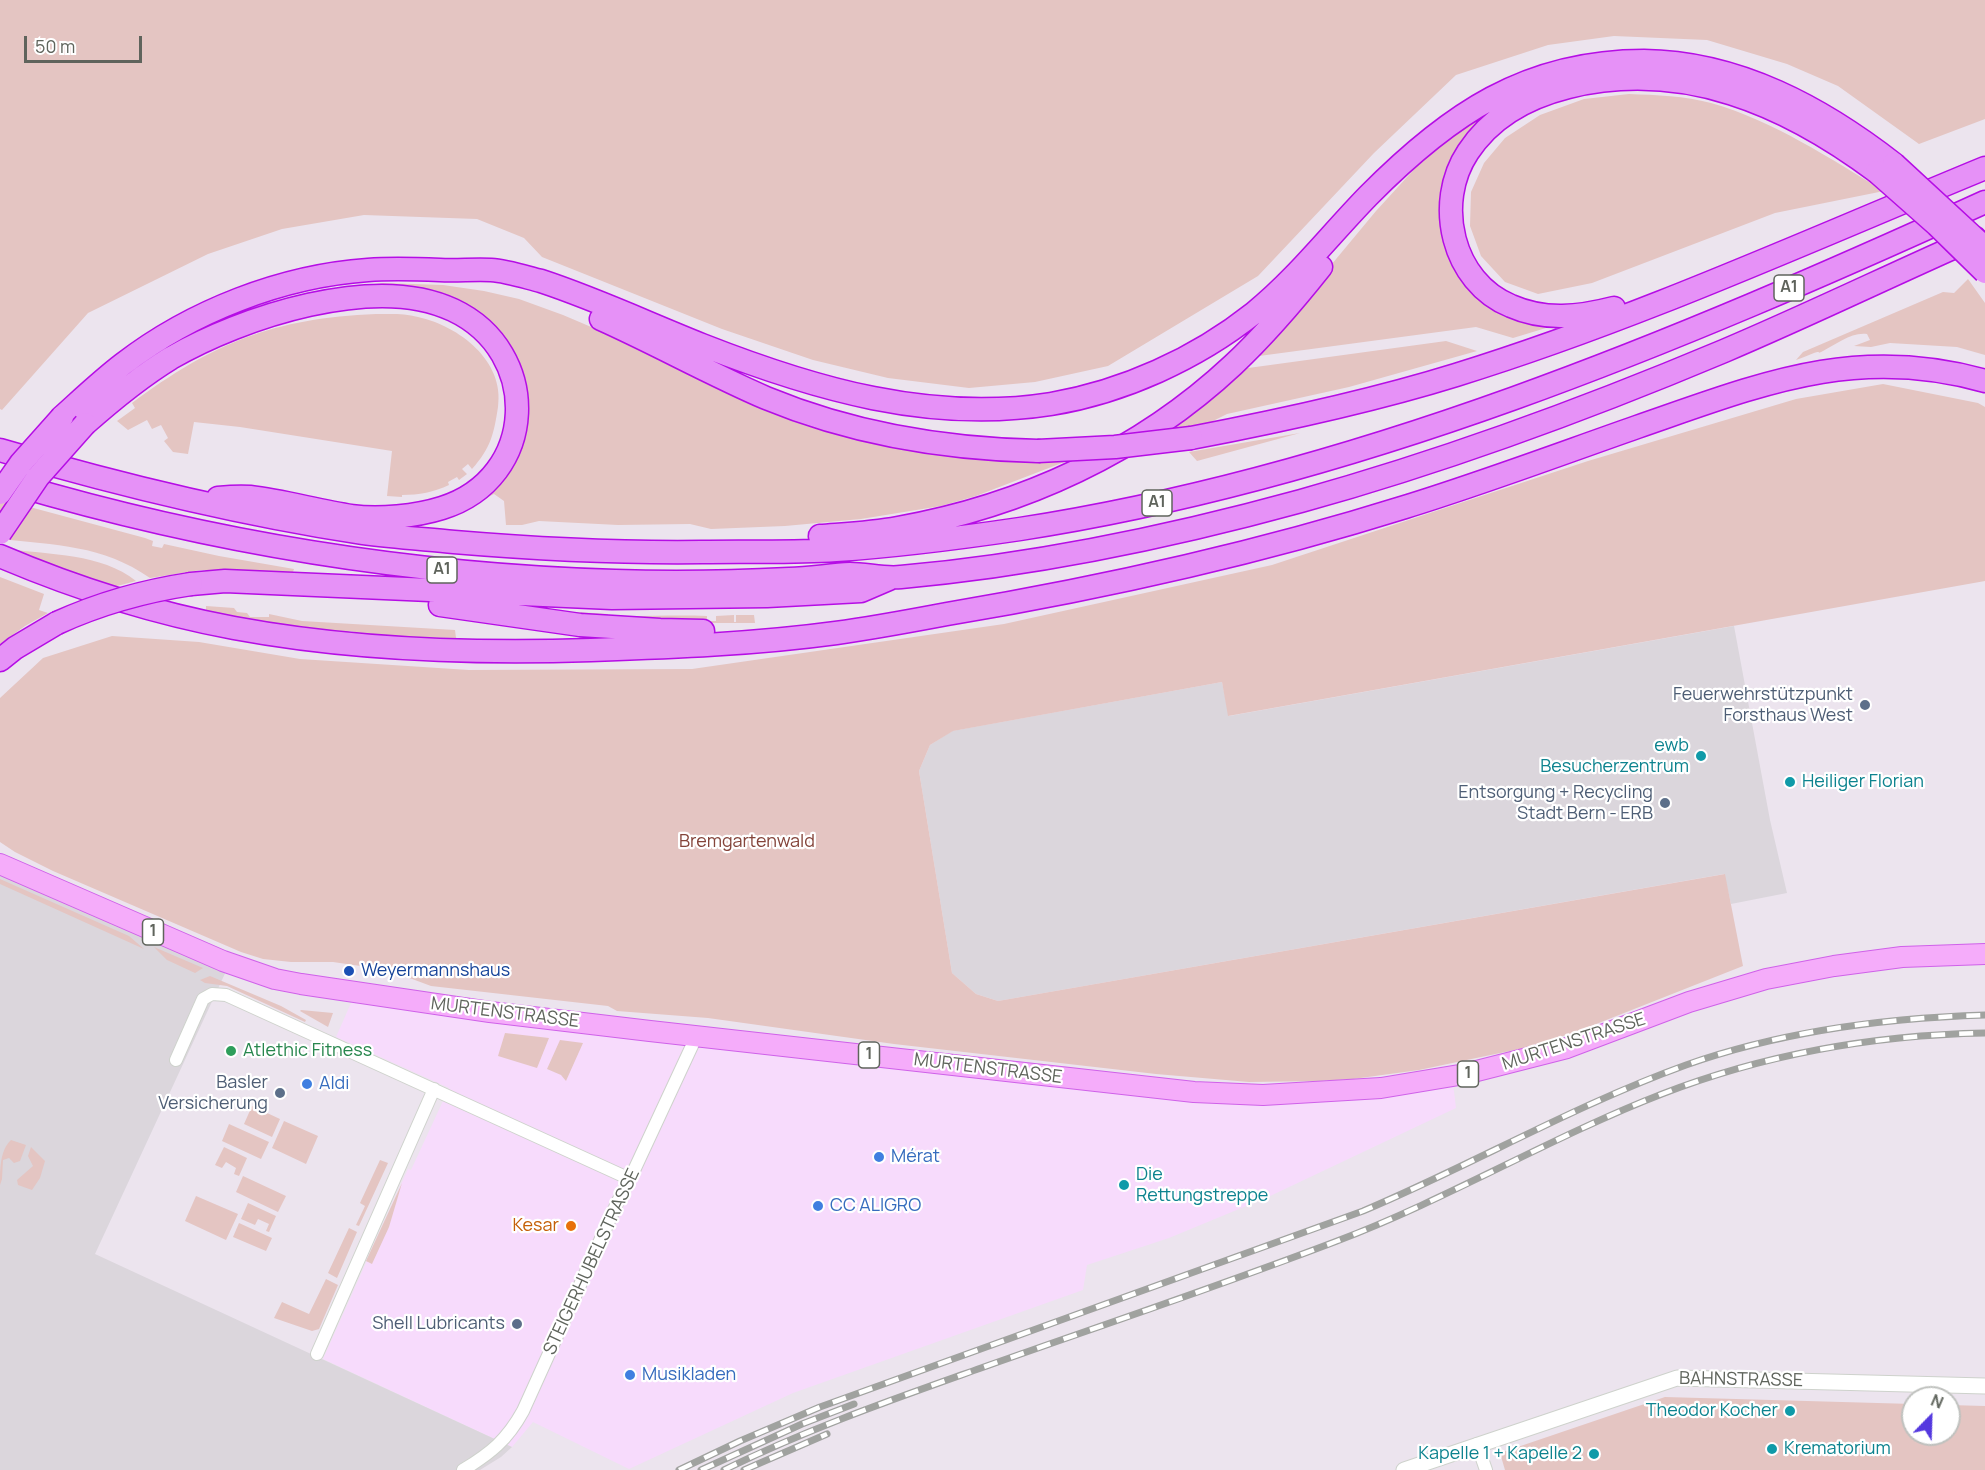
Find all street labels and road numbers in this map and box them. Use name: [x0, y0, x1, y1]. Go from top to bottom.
road number: A1: [1774, 275, 1804, 301]
road number: A1: [1142, 490, 1172, 516]
road number: A1: [427, 557, 457, 583]
road number: 1: [142, 919, 164, 945]
street label: MURTENSTRASSE: [430, 993, 580, 1033]
street label: MURTENSTRASSE: [1500, 1009, 1648, 1075]
road number: 1: [858, 1042, 880, 1068]
street label: MURTENSTRASSE: [913, 1049, 1063, 1089]
road number: 1: [1458, 1061, 1478, 1087]
street label: STEIGERHUBELSTRASSE: [539, 1165, 645, 1359]
street label: BAHNSTRASSE: [1679, 1368, 1803, 1392]

